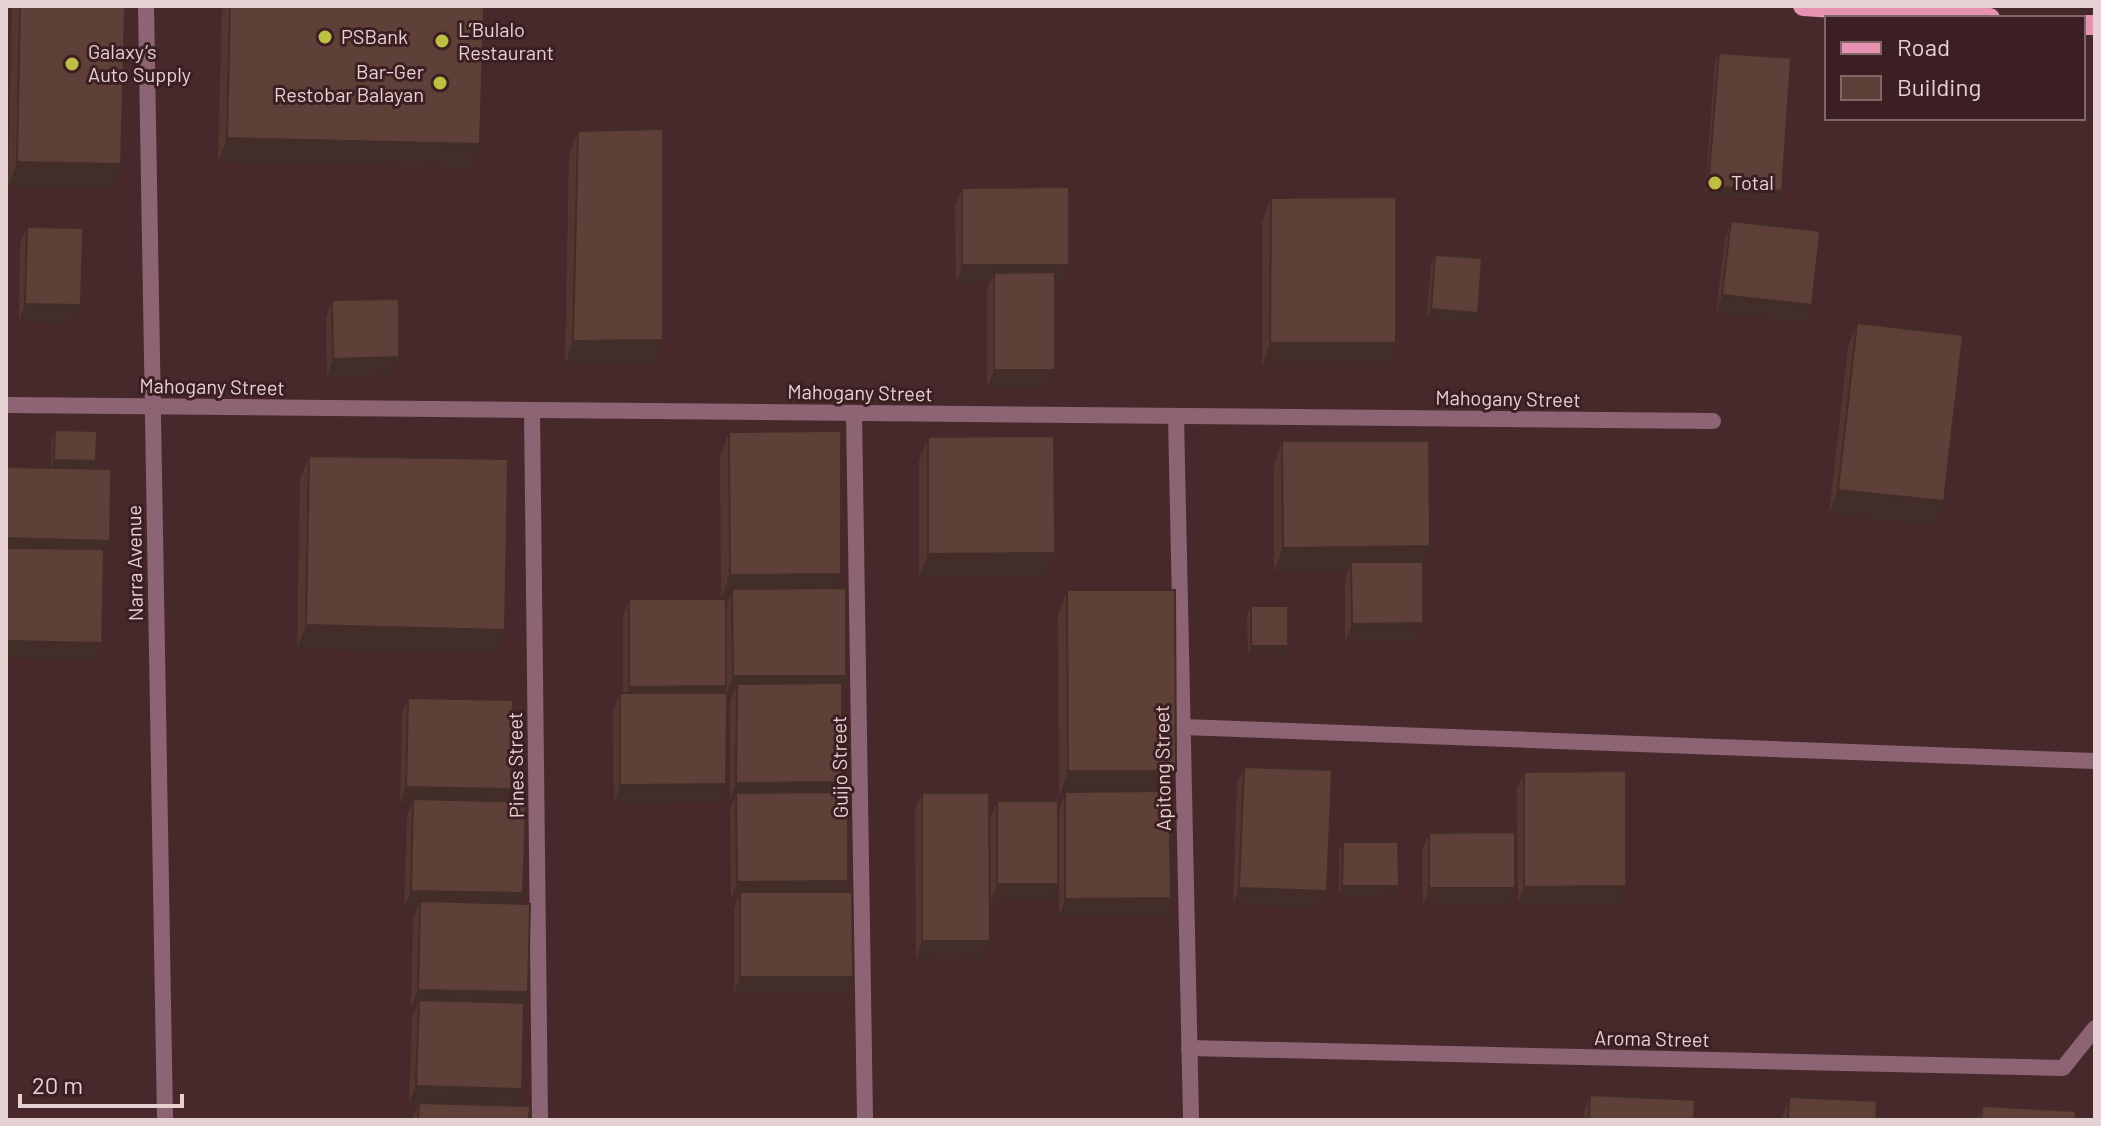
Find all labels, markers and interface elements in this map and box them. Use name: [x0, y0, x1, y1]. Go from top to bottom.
legend: [1825, 16, 2085, 120]
place label: L’Bulalo Restaurant: [458, 17, 554, 64]
place label: PSBank: [341, 24, 408, 48]
marker: PSBank: [316, 28, 334, 46]
marker: L’Bulalo Restaurant: [433, 32, 451, 50]
text: Road: [1897, 32, 1950, 61]
place label: Galaxy’s Auto Supply: [88, 39, 191, 86]
marker: Galaxy’s Auto Supply: [63, 55, 81, 73]
place label: Bar-Ger Restobar Balayan: [274, 59, 424, 106]
text: Building: [1897, 72, 1981, 101]
marker: Bar-Ger Restobar Balayan: [431, 74, 449, 92]
place label: Total: [1731, 170, 1774, 194]
marker: Total: [1706, 174, 1724, 192]
street label: Mahogany Street: [139, 373, 285, 399]
street label: Mahogany Street: [787, 379, 933, 405]
street label: Mahogany Street: [1435, 385, 1581, 411]
street label: Narra Avenue: [121, 505, 147, 621]
street label: Apitong Street: [1149, 705, 1175, 831]
street label: Pines Street: [502, 712, 528, 818]
street label: Guijo Street: [826, 716, 852, 818]
street label: Aroma Street: [1594, 1025, 1710, 1051]
scale bar: [20, 1058, 182, 1108]
text: 20 m: [32, 1070, 83, 1099]

